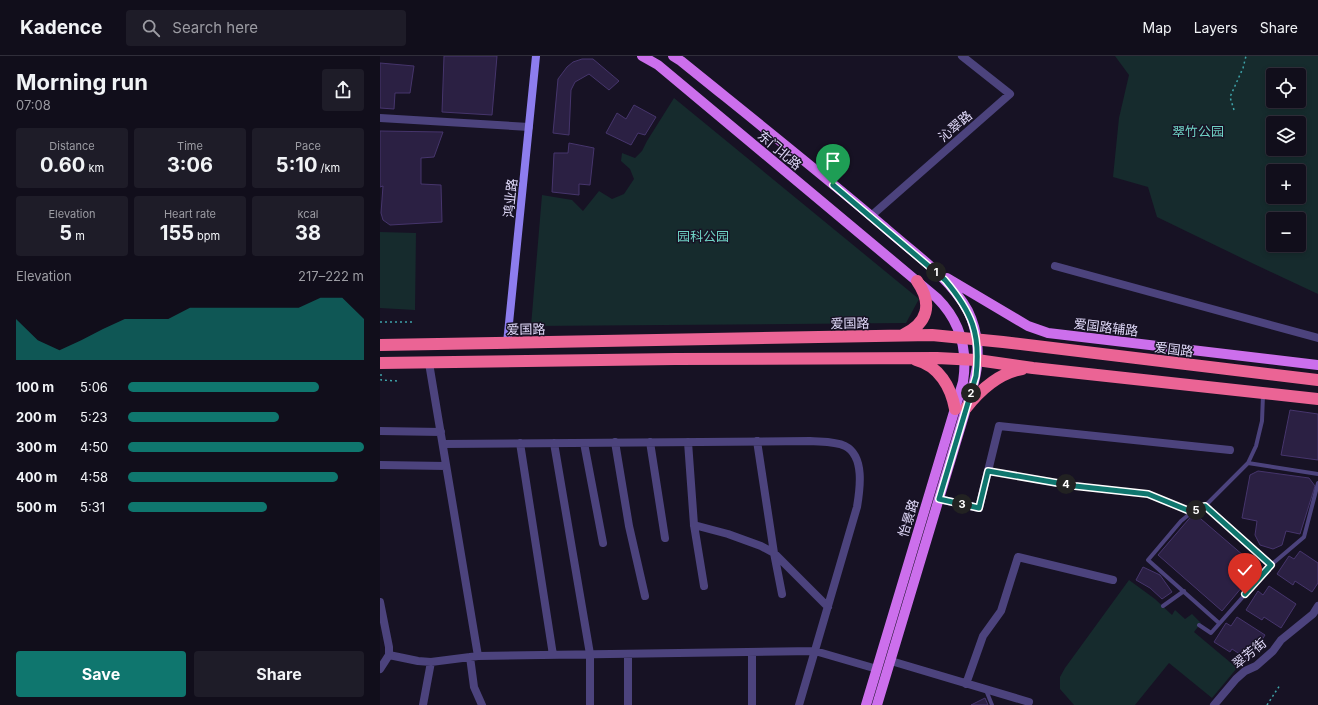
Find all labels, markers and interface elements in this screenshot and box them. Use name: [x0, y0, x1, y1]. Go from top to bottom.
search box: [126, 10, 406, 46]
text: Kadence: [20, 16, 102, 39]
icon: search: [140, 17, 162, 39]
text: Search here: [172, 18, 258, 37]
text: Map: [1143, 19, 1172, 36]
text: Layers: [1194, 19, 1238, 36]
text: Share: [1260, 19, 1298, 36]
map controls: [1266, 68, 1306, 252]
button: locate: [1266, 68, 1306, 108]
text: Morning run: [16, 69, 148, 95]
button: share: [322, 69, 364, 111]
text: 07:08: [16, 97, 51, 113]
street label: 沁翠路: [935, 107, 975, 145]
button: layers: [1266, 116, 1306, 156]
park label: 翠竹公园: [1172, 123, 1224, 139]
street label: 东门北路: [755, 127, 805, 173]
text: Distance: [49, 139, 95, 153]
text: Time: [177, 139, 203, 153]
text: Pace: [295, 139, 321, 153]
pin: [816, 144, 850, 185]
icon: arrive: [822, 150, 844, 172]
text: 0.60: [40, 153, 85, 177]
text: 3:06: [167, 153, 213, 177]
text: 5:10: [276, 153, 317, 177]
text: km: [85, 161, 104, 175]
text: /km: [317, 161, 340, 175]
button: +: [1266, 164, 1306, 204]
street label: 鸿业路: [500, 178, 520, 218]
text: Elevation: [48, 207, 96, 221]
text: Heart rate: [164, 207, 216, 221]
text: kcal: [297, 207, 319, 221]
button: −: [1266, 212, 1306, 252]
text: 5: [59, 221, 72, 245]
text: 155: [160, 221, 194, 245]
text: 38: [295, 221, 321, 245]
park label: 园科公园: [677, 228, 729, 244]
text: m: [72, 229, 85, 243]
text: bpm: [194, 229, 220, 243]
pin: 1: [926, 262, 946, 282]
text: 1: [934, 265, 938, 279]
text: Elevation: [16, 268, 72, 284]
text: 217–222 m: [298, 268, 364, 284]
street label: 爱国路: [830, 315, 870, 331]
street label: 爱国路辅路: [1073, 315, 1139, 339]
street label: 爱国路: [506, 321, 546, 337]
street label: 爱国路: [1154, 339, 1194, 359]
text: 100 m: [16, 379, 54, 395]
text: 5:06: [80, 379, 108, 395]
pin: 2: [961, 383, 981, 403]
text: 2: [968, 386, 974, 400]
text: 200 m: [16, 409, 57, 425]
text: 5:23: [80, 409, 108, 425]
text: 300 m: [16, 439, 57, 455]
text: 4:50: [80, 439, 108, 455]
text: 400 m: [16, 469, 57, 485]
text: 4:58: [80, 469, 108, 485]
pin: 4: [1056, 474, 1076, 494]
text: 4: [1062, 477, 1070, 491]
pin: 3: [952, 494, 972, 514]
street label: 怡景路: [895, 497, 921, 539]
text: 3: [958, 497, 966, 511]
text: 500 m: [16, 499, 57, 515]
text: 5:31: [80, 499, 105, 515]
pin: 5: [1186, 500, 1206, 520]
text: 5: [1192, 503, 1200, 517]
pin: [1228, 553, 1262, 594]
icon: check: [1234, 559, 1256, 581]
street label: 翠芳街: [1229, 635, 1269, 671]
button: Save: [16, 651, 186, 697]
button: Share: [194, 651, 364, 697]

